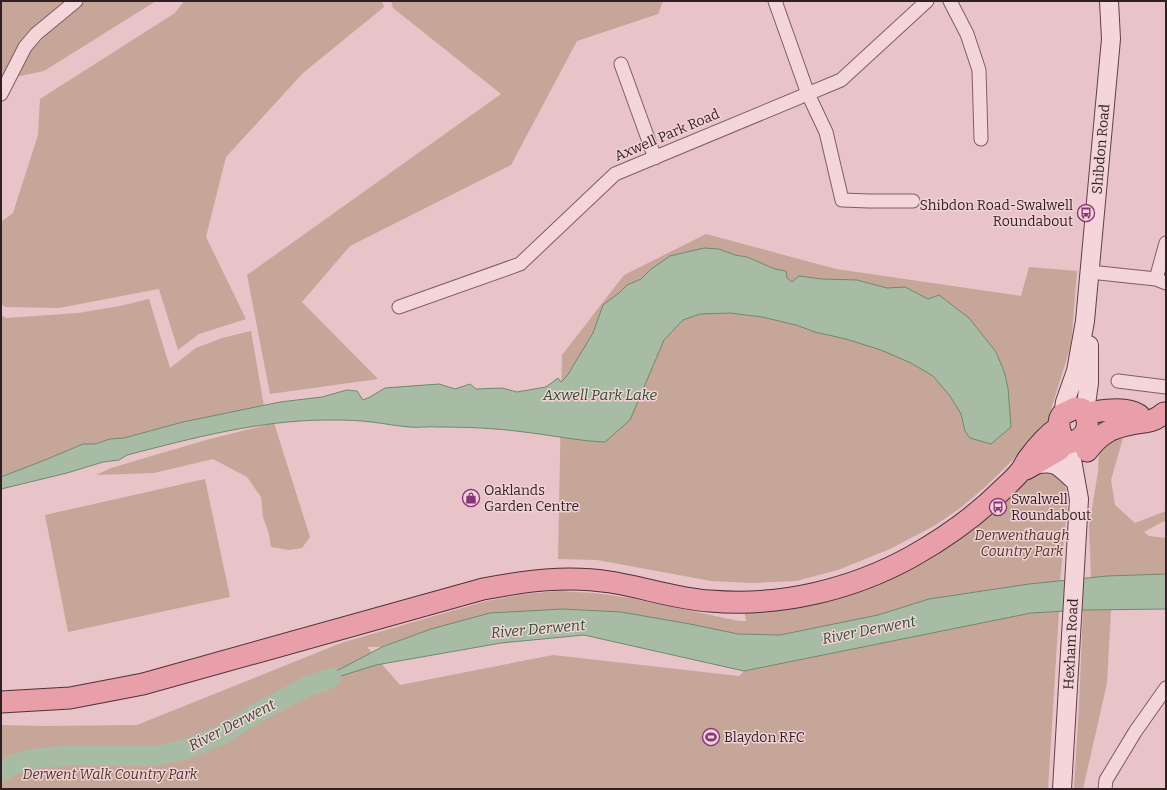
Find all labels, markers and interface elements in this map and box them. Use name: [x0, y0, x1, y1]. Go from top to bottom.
street label: Shibdon Road: [1089, 103, 1113, 195]
street label: Axwell Park Road: [612, 105, 722, 165]
place label: Shibdon Road-Swalwell Roundabout: [919, 197, 1073, 230]
bus stop icon: Shibdon Road-Swalwell Roundabout: [1076, 203, 1096, 223]
water label: Axwell Park Lake: [542, 386, 657, 404]
place label: Oaklands Garden Centre: [484, 482, 579, 515]
shop icon: Oaklands Garden Centre: [461, 488, 481, 508]
place label: Swalwell Roundabout: [1011, 491, 1091, 524]
bus stop icon: Swalwell Roundabout: [988, 497, 1008, 517]
park label: Derwenthaugh Country Park: [975, 527, 1069, 560]
street label: Hexham Road: [1060, 598, 1082, 690]
water label: River Derwent: [821, 612, 918, 648]
water label: River Derwent: [490, 616, 587, 642]
water label: River Derwent: [186, 695, 279, 755]
sports icon: Blaydon RFC: [701, 727, 721, 747]
place label: Blaydon RFC: [724, 729, 805, 746]
park label: Derwent Walk Country Park: [23, 766, 198, 783]

